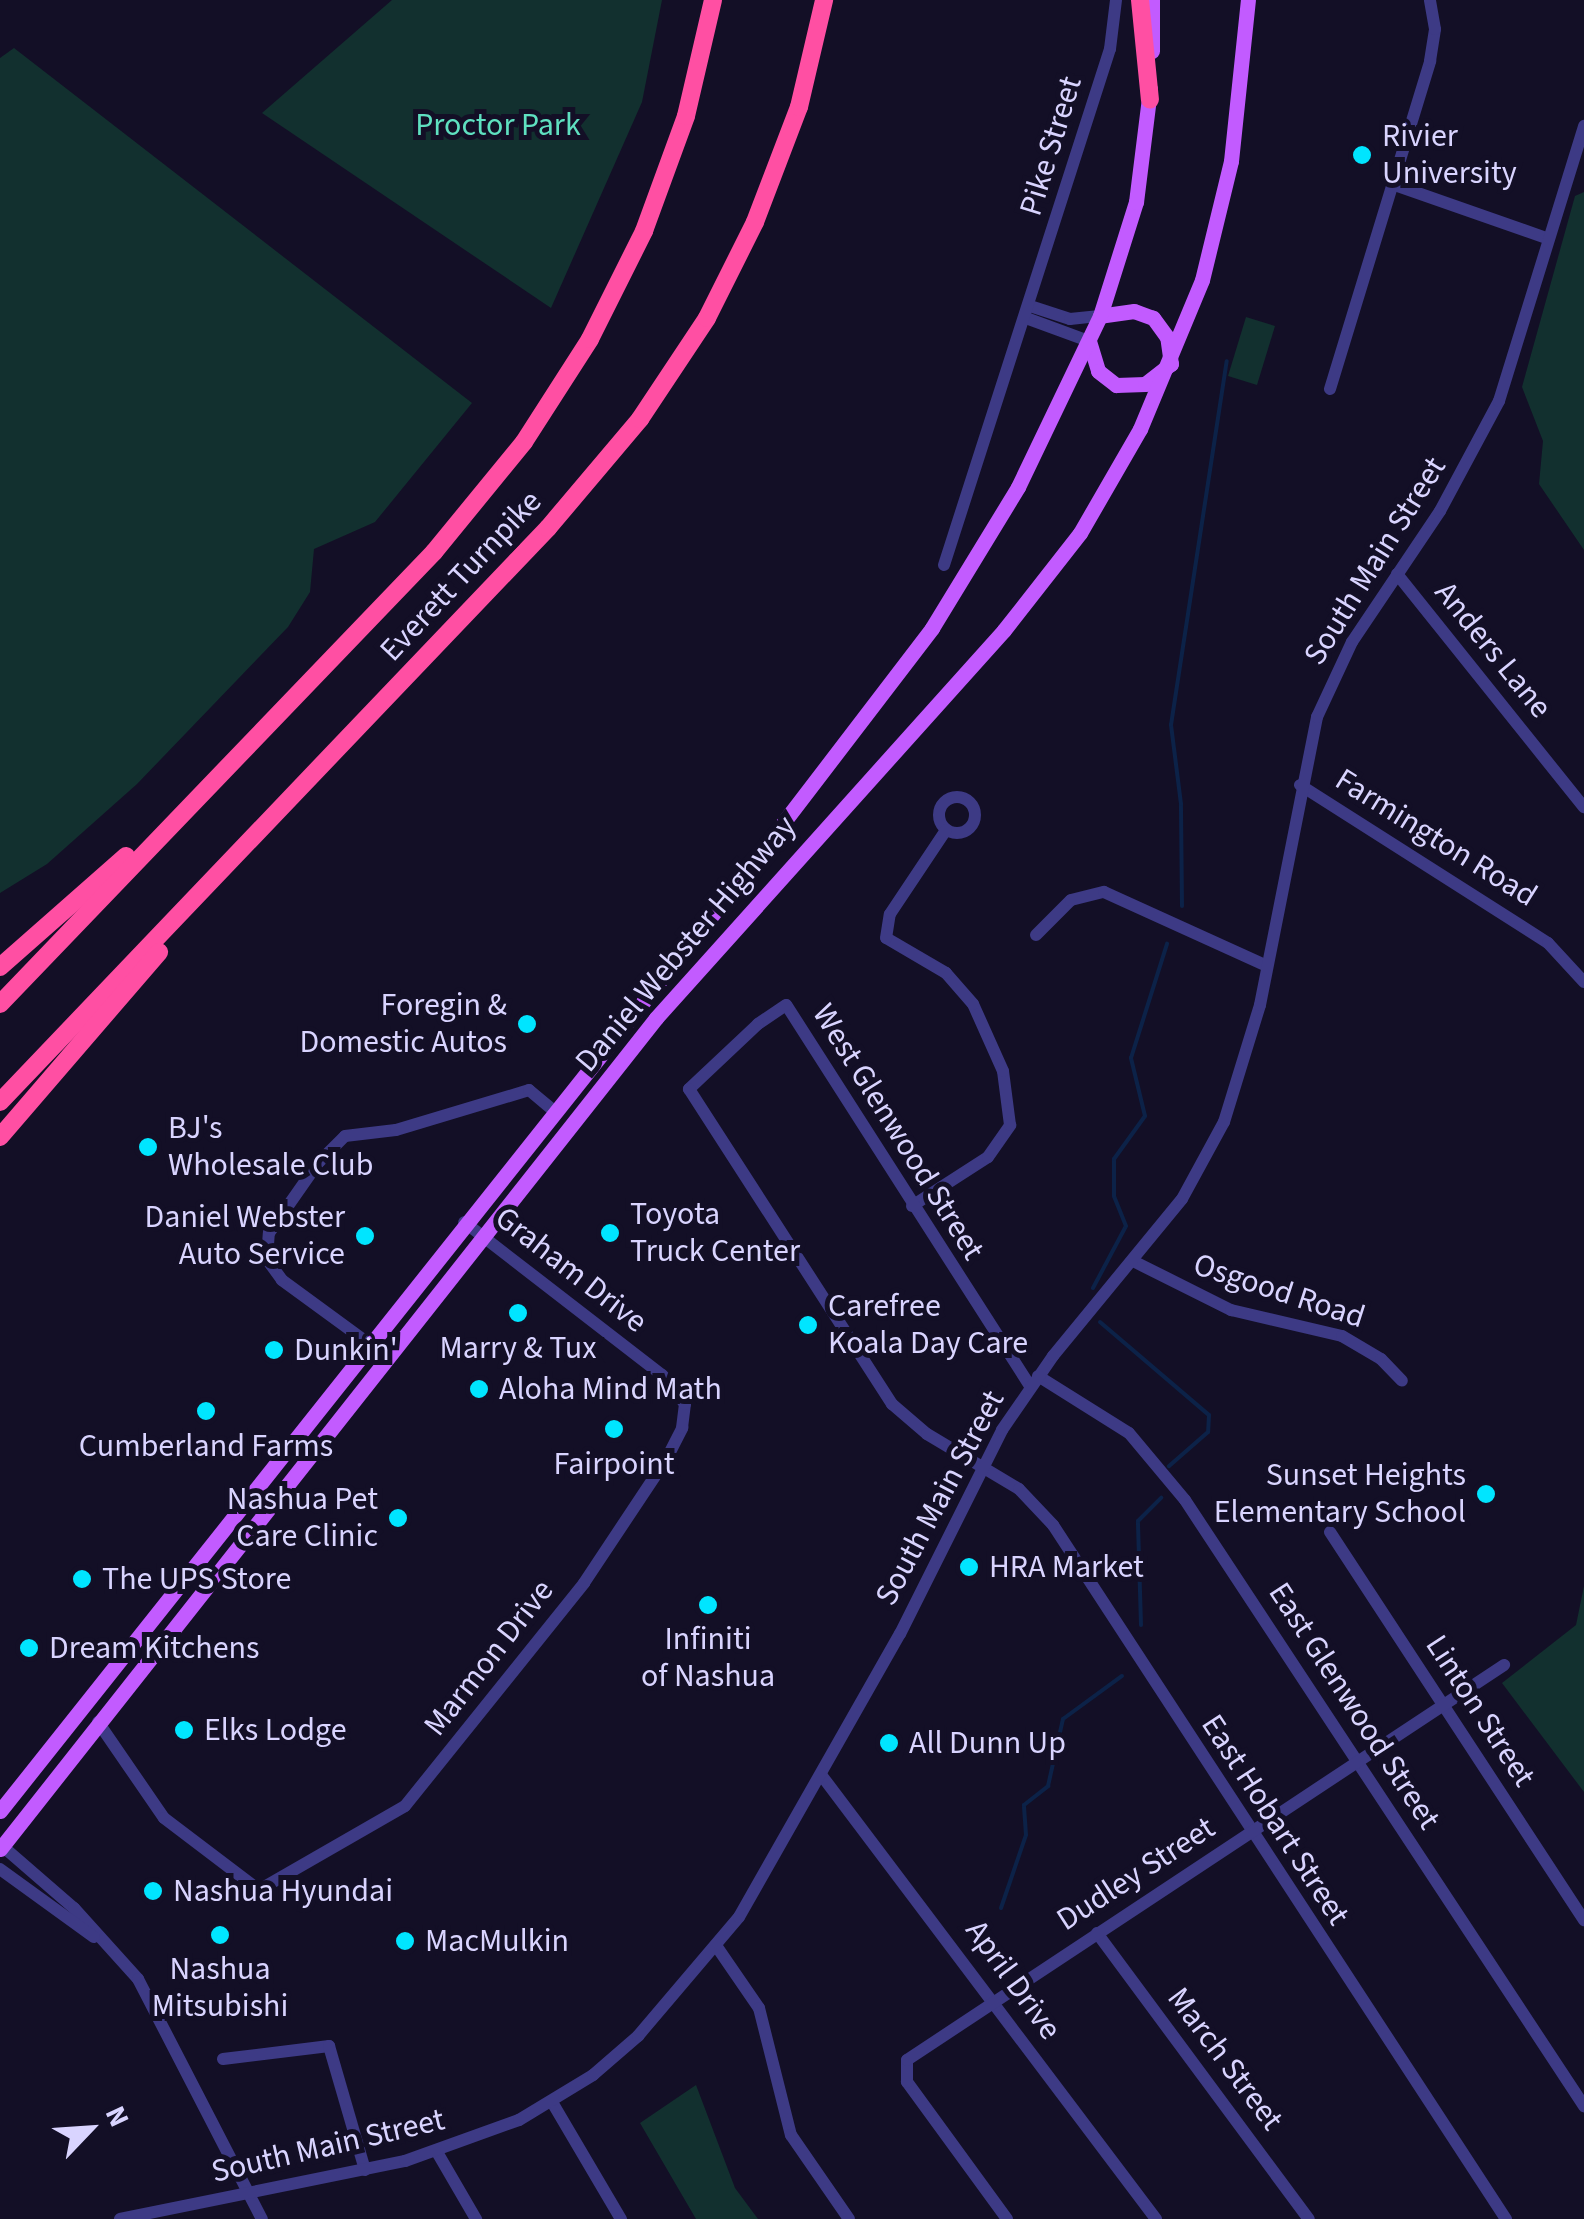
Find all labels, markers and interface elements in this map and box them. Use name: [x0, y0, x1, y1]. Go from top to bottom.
street label: Pike Street: [1012, 72, 1090, 220]
park label: Proctor Park: [415, 106, 581, 144]
place label: Rivier University: [1382, 118, 1517, 193]
marker: Rivier University: [1351, 144, 1373, 166]
street label: South Main Street: [1296, 450, 1454, 672]
street label: Everett Turnpike: [372, 483, 550, 669]
street label: Anders Lane: [1426, 574, 1560, 726]
street label: Farmington Road: [1328, 761, 1544, 915]
street label: Daniel Webster Highway: [568, 808, 804, 1080]
place label: Foregin & Domestic Autos: [299, 987, 507, 1062]
street label: West Glenwood Street: [804, 997, 992, 1267]
marker: Foregin & Domestic Autos: [516, 1013, 538, 1035]
place label: BJ's Wholesale Club: [168, 1110, 373, 1185]
marker: BJ's Wholesale Club: [137, 1136, 159, 1158]
place label: Toyota Truck Center: [630, 1196, 800, 1271]
place label: Daniel Webster Auto Service: [145, 1199, 345, 1274]
street label: Graham Drive: [487, 1199, 655, 1341]
marker: Toyota Truck Center: [599, 1222, 621, 1244]
marker: Daniel Webster Auto Service: [354, 1225, 376, 1247]
street label: Osgood Road: [1188, 1245, 1370, 1337]
place label: Carefree Koala Day Care: [828, 1288, 1028, 1363]
marker: Marry & Tux: [507, 1302, 529, 1324]
marker: Carefree Koala Day Care: [797, 1314, 819, 1336]
place label: Marry & Tux: [440, 1329, 596, 1367]
place label: Dunkin': [294, 1331, 398, 1369]
marker: Dunkin': [263, 1339, 285, 1361]
place label: Aloha Mind Math: [499, 1370, 722, 1408]
marker: Aloha Mind Math: [468, 1378, 490, 1400]
street label: South Main Street: [867, 1384, 1013, 1612]
marker: Cumberland Farms: [195, 1400, 217, 1422]
marker: Fairpoint: [603, 1418, 625, 1440]
place label: Cumberland Farms: [79, 1427, 333, 1465]
place label: Fairpoint: [553, 1445, 675, 1483]
place label: Sunset Heights Elementary School: [1214, 1457, 1466, 1532]
place label: Nashua Pet Care Clinic: [227, 1481, 378, 1556]
marker: Sunset Heights Elementary School: [1475, 1483, 1497, 1505]
marker: Nashua Pet Care Clinic: [387, 1507, 409, 1529]
place label: HRA Market: [989, 1548, 1144, 1586]
marker: HRA Market: [958, 1556, 980, 1578]
place label: The UPS Store: [102, 1560, 291, 1598]
marker: The UPS Store: [71, 1568, 93, 1590]
street label: Marmon Drive: [416, 1572, 562, 1744]
street label: East Glenwood Street: [1260, 1576, 1448, 1836]
marker: Infiniti of Nashua: [697, 1594, 719, 1616]
place label: Infiniti of Nashua: [641, 1621, 775, 1696]
street label: Linton Street: [1417, 1628, 1543, 1794]
place label: Dream Kitchens: [49, 1629, 260, 1667]
marker: Dream Kitchens: [18, 1637, 40, 1659]
street label: East Hobart Street: [1193, 1708, 1357, 1932]
place label: Elks Lodge: [204, 1711, 347, 1749]
marker: Elks Lodge: [173, 1719, 195, 1741]
place label: All Dunn Up: [909, 1724, 1066, 1762]
marker: All Dunn Up: [878, 1732, 900, 1754]
street label: Dudley Street: [1050, 1809, 1222, 1939]
place label: Nashua Hyundai: [173, 1872, 393, 1910]
marker: Nashua Hyundai: [142, 1880, 164, 1902]
street label: April Drive: [957, 1913, 1069, 2047]
place label: MacMulkin: [425, 1922, 569, 1960]
marker: Nashua Mitsubishi: [209, 1924, 231, 1946]
marker: MacMulkin: [394, 1930, 416, 1952]
place label: Nashua Mitsubishi: [152, 1951, 288, 2026]
street label: March Street: [1159, 1980, 1291, 2138]
north arrow: [40, 2079, 140, 2179]
text: N: [95, 2099, 139, 2133]
street label: South Main Street: [208, 2101, 448, 2191]

